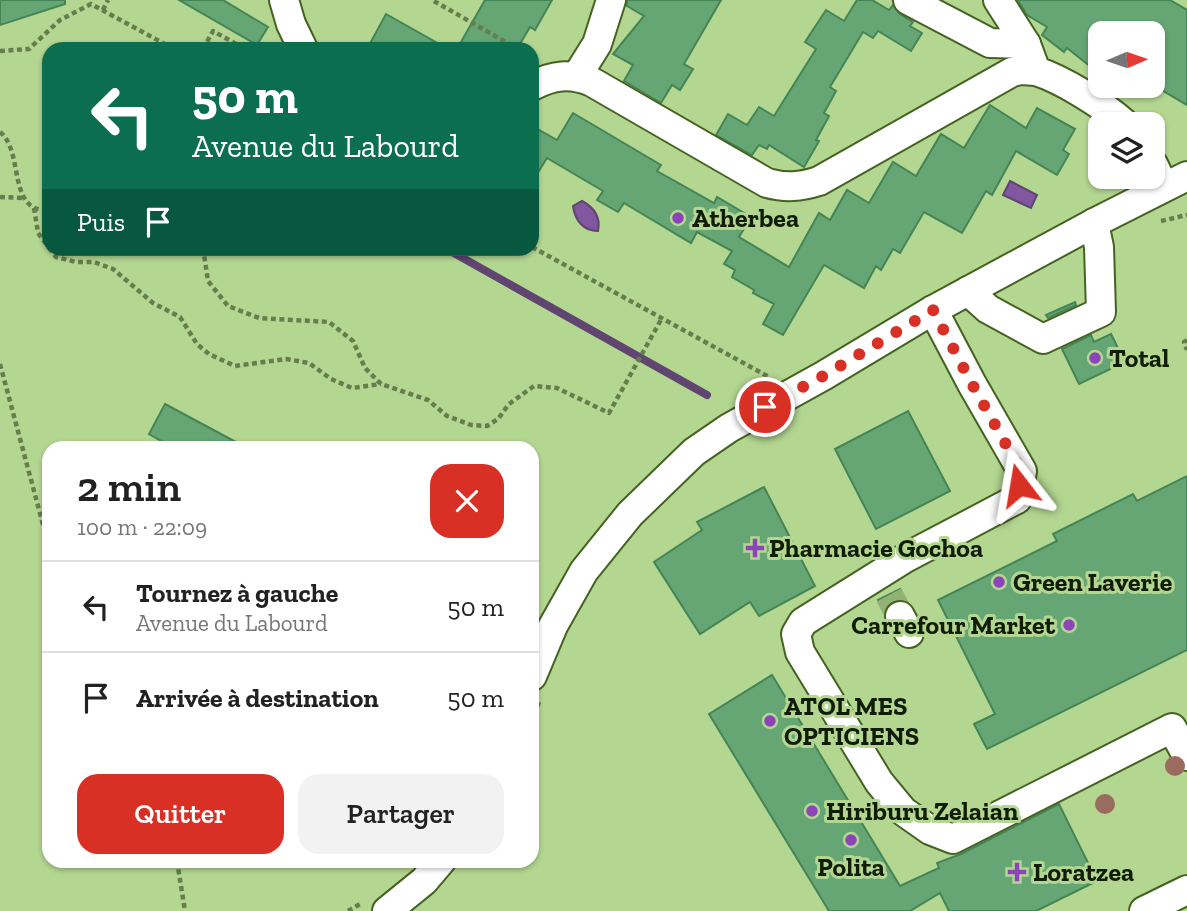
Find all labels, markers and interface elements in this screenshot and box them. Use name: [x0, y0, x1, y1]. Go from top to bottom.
north arrow: [1088, 21, 1166, 98]
map controls: [1088, 21, 1165, 189]
text: 50 m: [192, 67, 298, 126]
icon: left: [77, 70, 168, 161]
button: layers: [1088, 112, 1165, 189]
text: Avenue du Labourd: [192, 127, 459, 165]
place label: Atherbea: [692, 202, 799, 234]
icon: arrive: [139, 203, 177, 241]
text: Puis: [77, 206, 125, 238]
marker: Atherbea: [670, 210, 686, 226]
place label: Total: [1109, 342, 1169, 374]
marker: Total: [1087, 350, 1103, 366]
pin: [735, 377, 795, 437]
icon: arrive: [746, 388, 784, 426]
position arrow: [982, 448, 1056, 522]
text: 2 min: [77, 461, 181, 512]
button: close: [430, 464, 504, 538]
text: 100 m · 22:09: [77, 513, 207, 541]
place label: Pharmacie Gochoa: [769, 532, 983, 564]
marker: Pharmacie Gochoa: [747, 540, 763, 556]
place label: Green Laverie: [1013, 566, 1173, 598]
marker: Green Laverie: [991, 574, 1007, 590]
text: Tournez à gauche: [136, 577, 338, 609]
icon: left: [77, 588, 115, 626]
text: 50 m: [447, 591, 504, 623]
text: Avenue du Labourd: [136, 609, 328, 637]
place label: Carrefour Market: [851, 609, 1056, 641]
marker: Carrefour Market: [1061, 617, 1077, 633]
icon: arrive: [77, 679, 115, 717]
text: Arrivée à destination: [136, 682, 379, 714]
text: 50 m: [447, 682, 504, 714]
place label: ATOL MES OPTICIENS: [784, 690, 919, 752]
marker: ATOL MES OPTICIENS: [762, 713, 778, 729]
button: Quitter: [77, 774, 284, 854]
button: Partager: [298, 774, 504, 854]
place label: Hiriburu Zelaian: [826, 795, 1019, 827]
marker: Hiriburu Zelaian: [804, 803, 820, 819]
marker: Polita: [843, 832, 859, 848]
place label: Polita: [817, 851, 885, 883]
place label: Loratzea: [1033, 856, 1134, 888]
marker: Loratzea: [1007, 862, 1027, 882]

